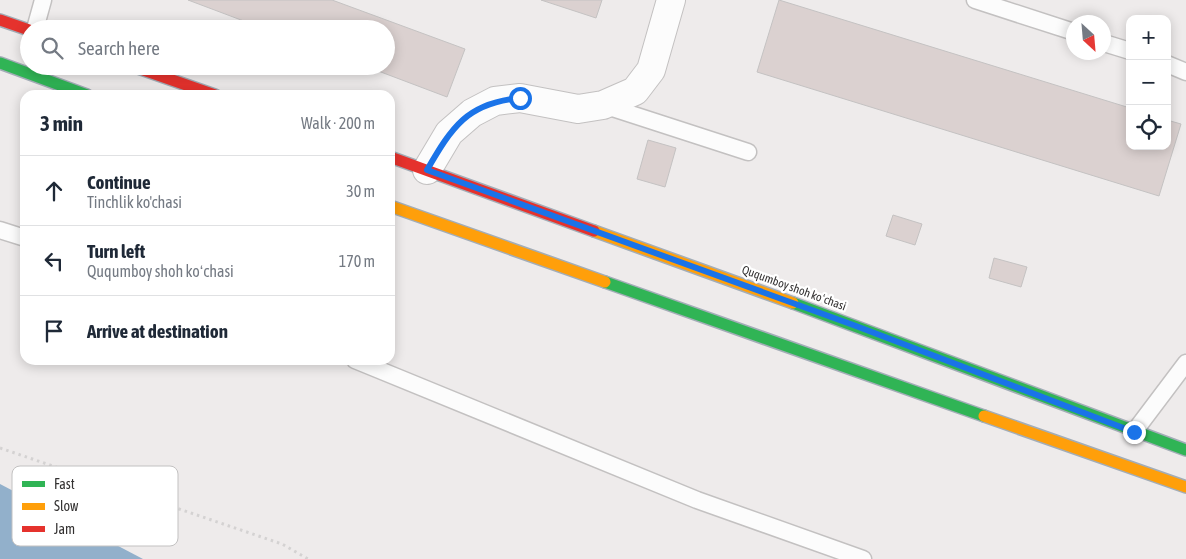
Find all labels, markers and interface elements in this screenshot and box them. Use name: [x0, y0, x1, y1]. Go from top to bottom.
north arrow: [1066, 15, 1111, 60]
map controls: [1126, 15, 1171, 150]
button: +: [1126, 15, 1171, 60]
search box: [20, 20, 395, 75]
icon: search: [38, 34, 66, 62]
text: Search here: [78, 37, 160, 59]
button: −: [1126, 60, 1171, 105]
route start: [509, 87, 532, 110]
button: locate: [1126, 105, 1171, 150]
text: 3 min: [40, 111, 83, 135]
text: Walk · 200 m: [301, 114, 375, 132]
text: Continue: [87, 171, 151, 193]
icon: ahead: [40, 177, 68, 205]
text: 30 m: [346, 182, 375, 200]
text: Tinchlik ko'chasi: [87, 193, 182, 211]
text: Turn left: [87, 240, 145, 262]
icon: left: [40, 247, 68, 275]
text: 170 m: [339, 252, 375, 270]
text: Ququmboy shoh koʻchasi: [87, 262, 234, 280]
street label: Ququmboy shoh koʻchasi: [740, 263, 848, 313]
icon: arrive: [40, 317, 68, 345]
text: Arrive at destination: [87, 320, 228, 342]
route end: [1123, 421, 1146, 444]
legend: [12, 466, 178, 546]
text: Fast: [54, 476, 75, 492]
text: Slow: [54, 498, 79, 514]
text: Jam: [54, 521, 75, 537]

